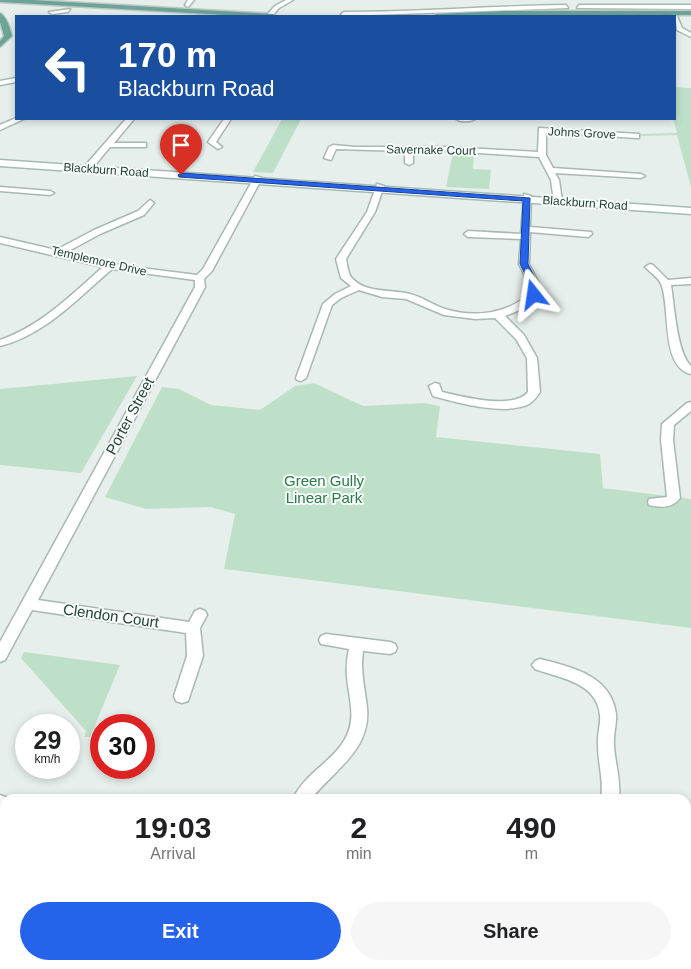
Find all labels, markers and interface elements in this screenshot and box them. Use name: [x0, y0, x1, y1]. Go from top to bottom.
icon: left: [35, 35, 100, 100]
text: 170 m: [118, 35, 217, 74]
text: Blackburn Road: [118, 76, 275, 101]
pin: [160, 124, 202, 175]
street label: Johns Grove: [548, 124, 617, 142]
icon: arrive: [167, 131, 195, 159]
street label: Savernake Court: [386, 142, 477, 158]
street label: Blackburn Road: [63, 160, 149, 180]
street label: Blackburn Road: [542, 193, 628, 213]
street label: Templemore Drive: [50, 243, 148, 279]
position arrow: [507, 268, 559, 320]
street label: Porter Street: [102, 374, 157, 457]
park label: Green Gully Linear Park: [284, 472, 365, 506]
street label: Clendon Court: [62, 600, 161, 631]
speed limit sign: 30: [90, 714, 155, 779]
text: 29: [34, 726, 61, 754]
text: km/h: [34, 752, 61, 766]
text: 19:03: [135, 811, 211, 844]
text: 2: [350, 811, 367, 844]
text: 490: [506, 811, 556, 844]
text: Arrival: [150, 845, 196, 862]
text: min: [346, 845, 372, 862]
text: m: [525, 845, 538, 862]
button: Exit: [20, 902, 341, 960]
button: Share: [351, 902, 671, 960]

